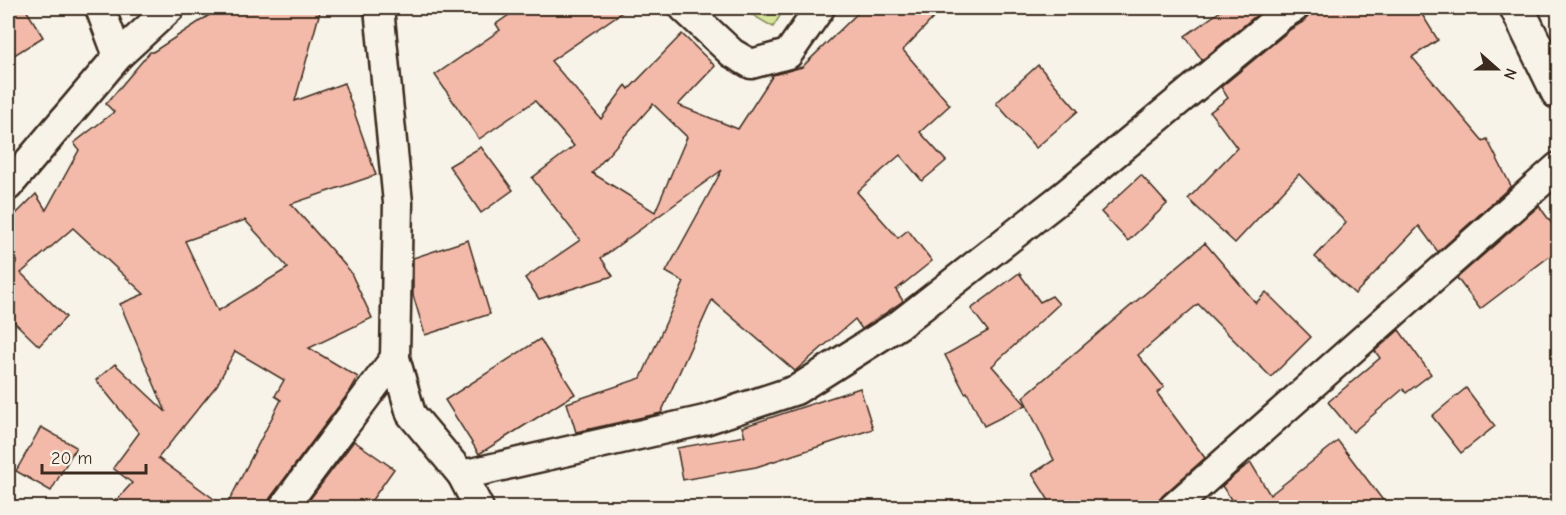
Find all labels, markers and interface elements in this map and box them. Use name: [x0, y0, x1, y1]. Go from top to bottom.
north arrow: [1467, 39, 1527, 99]
text: N: [1500, 66, 1520, 82]
scale bar: [42, 437, 146, 475]
text: 20 m: [51, 448, 92, 469]

